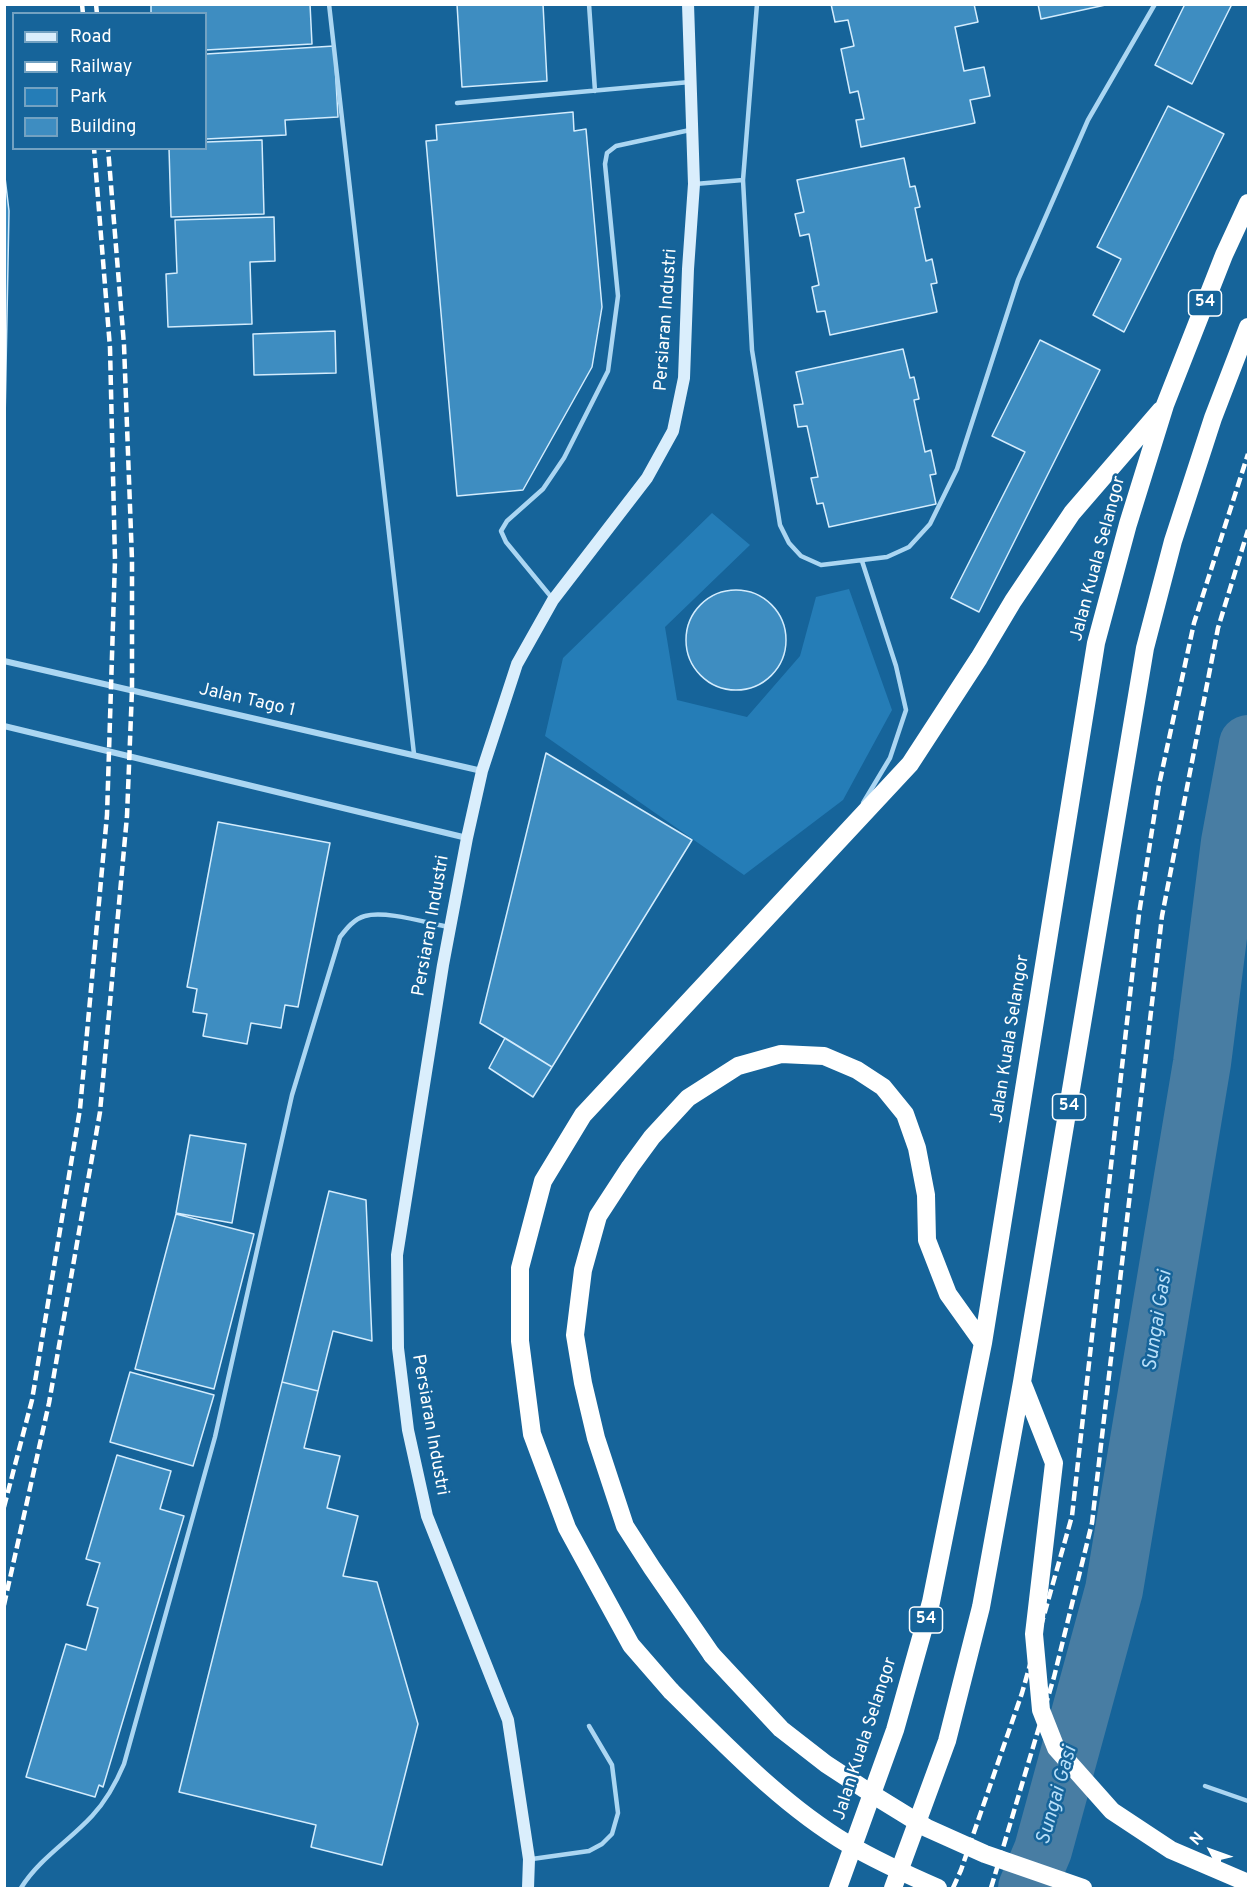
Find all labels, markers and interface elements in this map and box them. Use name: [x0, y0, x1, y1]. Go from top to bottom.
legend: [12, 12, 207, 150]
text: Road: [70, 26, 112, 49]
text: Railway: [70, 56, 132, 79]
text: Park: [70, 86, 107, 109]
text: Building: [70, 116, 136, 139]
street label: Persiaran Industri: [651, 248, 683, 392]
road number: 54: [1188, 290, 1222, 316]
street label: Jalan Kuala Selangor: [1067, 474, 1131, 644]
street label: Jalan Tago 1: [197, 679, 297, 723]
street label: Persiaran Industri: [409, 854, 455, 998]
street label: Jalan Kuala Selangor: [987, 953, 1035, 1125]
road number: 54: [1052, 1094, 1086, 1120]
water label: Sungai Gasi: [1139, 1269, 1179, 1373]
street label: Persiaran Industri: [406, 1353, 452, 1497]
road number: 54: [910, 1607, 942, 1633]
street label: Jalan Kuala Selangor: [829, 1655, 903, 1823]
water label: Sungai Gasi: [1032, 1744, 1084, 1848]
north arrow: [1181, 1821, 1241, 1881]
text: N: [1186, 1828, 1209, 1850]

